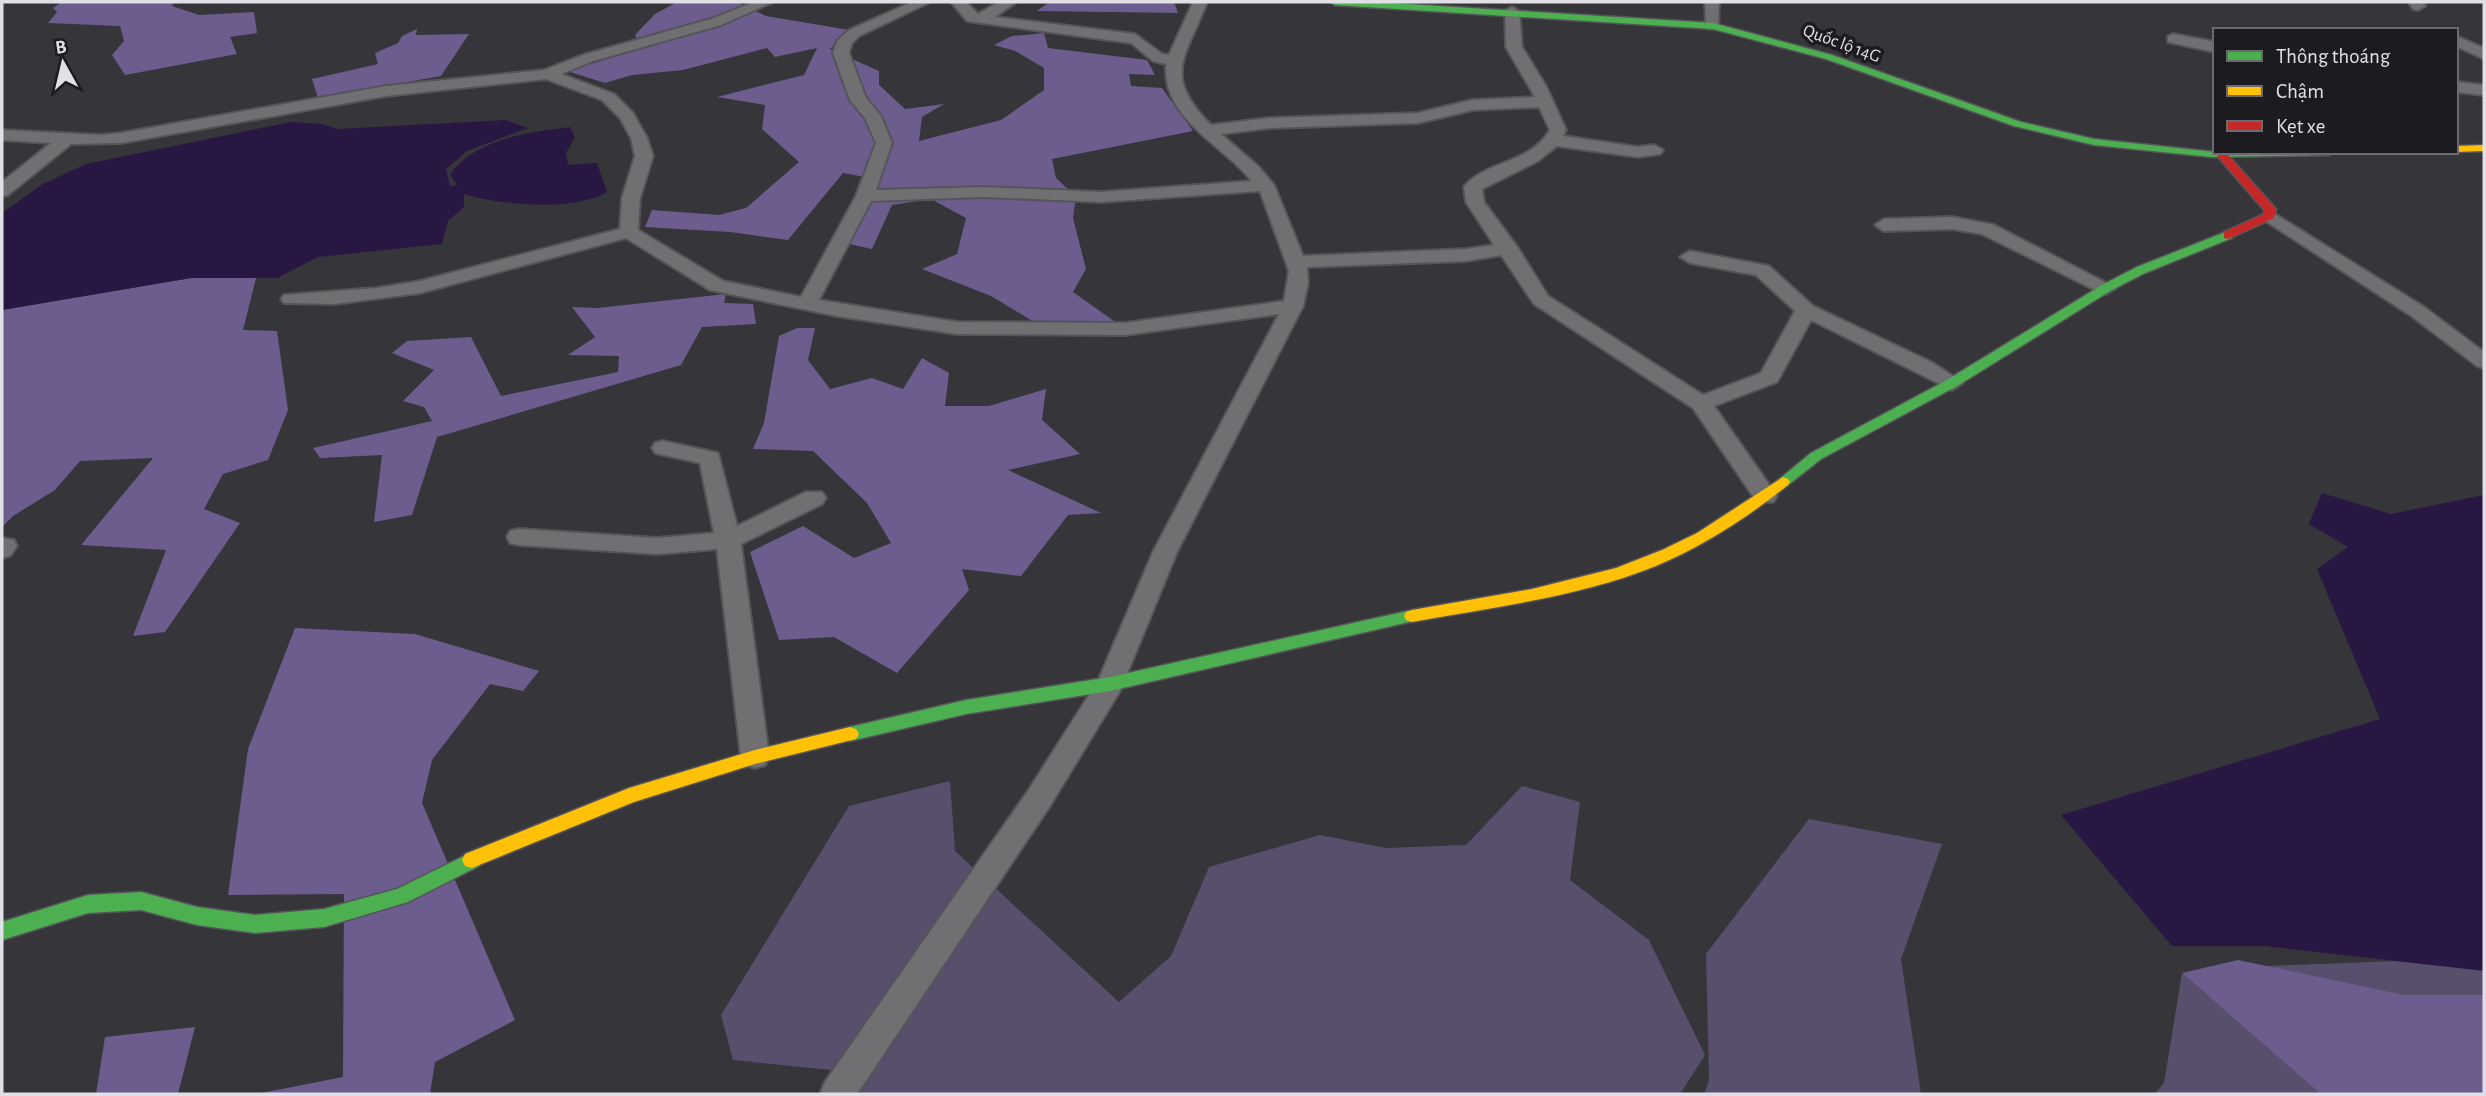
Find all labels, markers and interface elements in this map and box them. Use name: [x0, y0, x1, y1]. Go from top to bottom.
street label: Quốc lộ 14G: [1800, 21, 1883, 66]
north arrow: [28, 28, 98, 98]
legend: [2213, 28, 2458, 154]
text: B: [54, 37, 68, 58]
text: Thông thoáng: [2276, 46, 2391, 67]
text: Chậm: [2276, 81, 2324, 102]
text: Kẹt xe: [2276, 116, 2325, 137]

